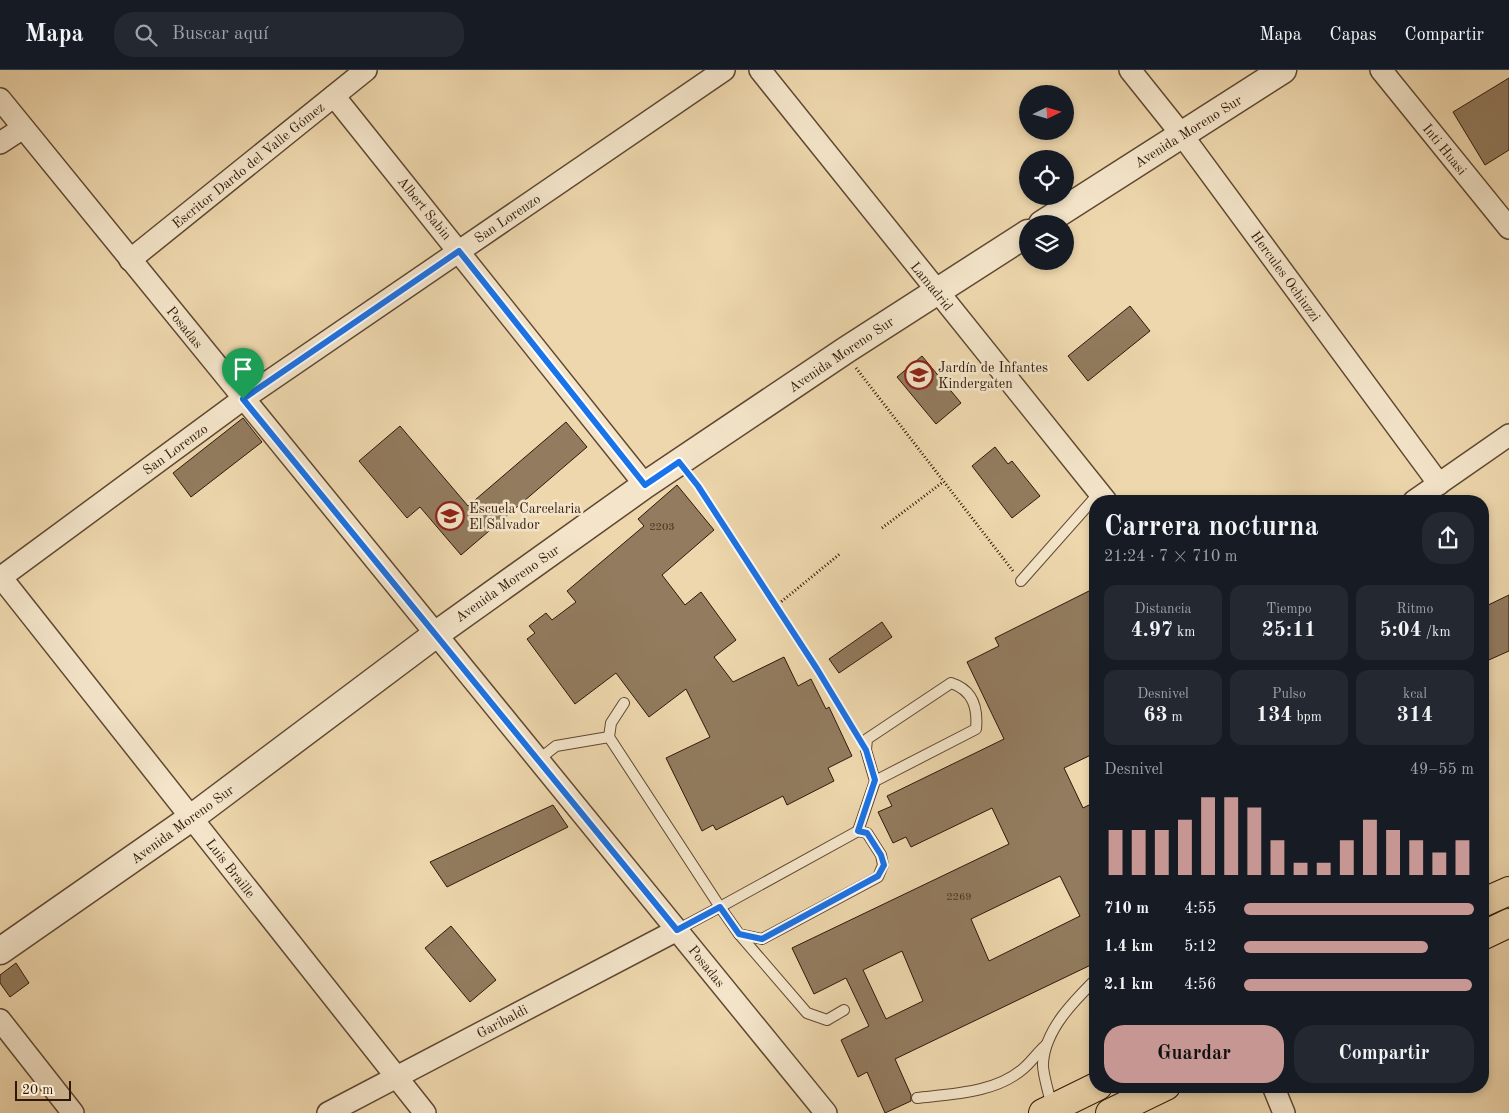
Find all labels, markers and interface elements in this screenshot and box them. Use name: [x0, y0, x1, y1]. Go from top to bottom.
search box: [114, 12, 464, 57]
icon: search: [132, 21, 160, 49]
text: Mapa: [25, 23, 84, 47]
text: Buscar aquí: [172, 25, 268, 44]
text: Mapa: [1259, 26, 1302, 44]
text: Capas: [1330, 26, 1377, 44]
text: Compartir: [1405, 26, 1484, 44]
north arrow: [1019, 85, 1074, 140]
map controls: [1019, 85, 1074, 270]
street label: Avenida Moreno Sur: [1132, 93, 1245, 171]
street label: Escritor Dardo del Valle Gómez: [170, 100, 327, 231]
street label: Inti Huasi: [1420, 122, 1469, 178]
button: locate: [1019, 150, 1074, 205]
street label: Albert Sabin: [395, 174, 454, 243]
street label: San Lorenzo: [472, 192, 543, 246]
button: layers: [1019, 215, 1074, 270]
street label: Hercules Ochiuzzi: [1248, 229, 1323, 325]
street label: Lamadrid: [907, 260, 955, 314]
street label: Posadas: [163, 304, 205, 351]
street label: Avenida Moreno Sur: [786, 314, 897, 395]
pin: [222, 348, 264, 399]
icon: arrive: [229, 355, 257, 383]
school or university icon: Jardín de Infantes Kindergaten: [904, 360, 934, 390]
place label: Jardín de Infantes Kindergaten: [938, 361, 1048, 391]
street label: San Lorenzo: [141, 422, 211, 478]
school or university icon: Escuela Carcelaria El Salvador: [435, 501, 465, 531]
place label: Escuela Carcelaria El Salvador: [469, 502, 581, 532]
button: share: [1422, 512, 1474, 564]
text: Carrera nocturna: [1104, 514, 1319, 542]
house number: 2203: [649, 522, 675, 533]
street label: Avenida Moreno Sur: [453, 542, 562, 625]
text: 21:24 · 7 × 710 m: [1104, 549, 1237, 565]
text: Distancia: [1135, 602, 1191, 616]
text: Tiempo: [1266, 602, 1312, 616]
text: Ritmo: [1397, 602, 1433, 616]
text: 4.97: [1131, 620, 1173, 641]
text: 25:11: [1262, 620, 1316, 641]
text: 5:04: [1379, 620, 1422, 641]
text: km: [1173, 625, 1195, 639]
text: /km: [1422, 625, 1451, 639]
text: Desnivel: [1137, 687, 1189, 701]
text: Pulso: [1272, 687, 1306, 701]
text: kcal: [1403, 687, 1427, 701]
text: 63: [1143, 705, 1168, 726]
text: 134: [1256, 705, 1293, 726]
text: 314: [1397, 705, 1433, 726]
text: m: [1168, 710, 1183, 724]
text: bpm: [1293, 710, 1322, 724]
text: Desnivel: [1104, 762, 1163, 778]
text: 49–55 m: [1410, 762, 1474, 778]
street label: Avenida Moreno Sur: [128, 783, 237, 867]
street label: Luis Braille: [203, 836, 258, 901]
house number: 2269: [946, 892, 972, 903]
text: 710 m: [1104, 901, 1149, 917]
text: 4:55: [1184, 901, 1216, 917]
text: 1.4 km: [1104, 939, 1153, 955]
text: 5:12: [1184, 939, 1216, 955]
street label: Posadas: [685, 943, 727, 990]
text: 2.1 km: [1104, 977, 1153, 993]
text: 4:56: [1184, 977, 1216, 993]
street label: Garibaldi: [475, 1003, 530, 1041]
button: Guardar: [1104, 1025, 1284, 1083]
button: Compartir: [1294, 1025, 1474, 1083]
scale bar: [15, 1078, 71, 1101]
text: 20 m: [22, 1083, 53, 1097]

